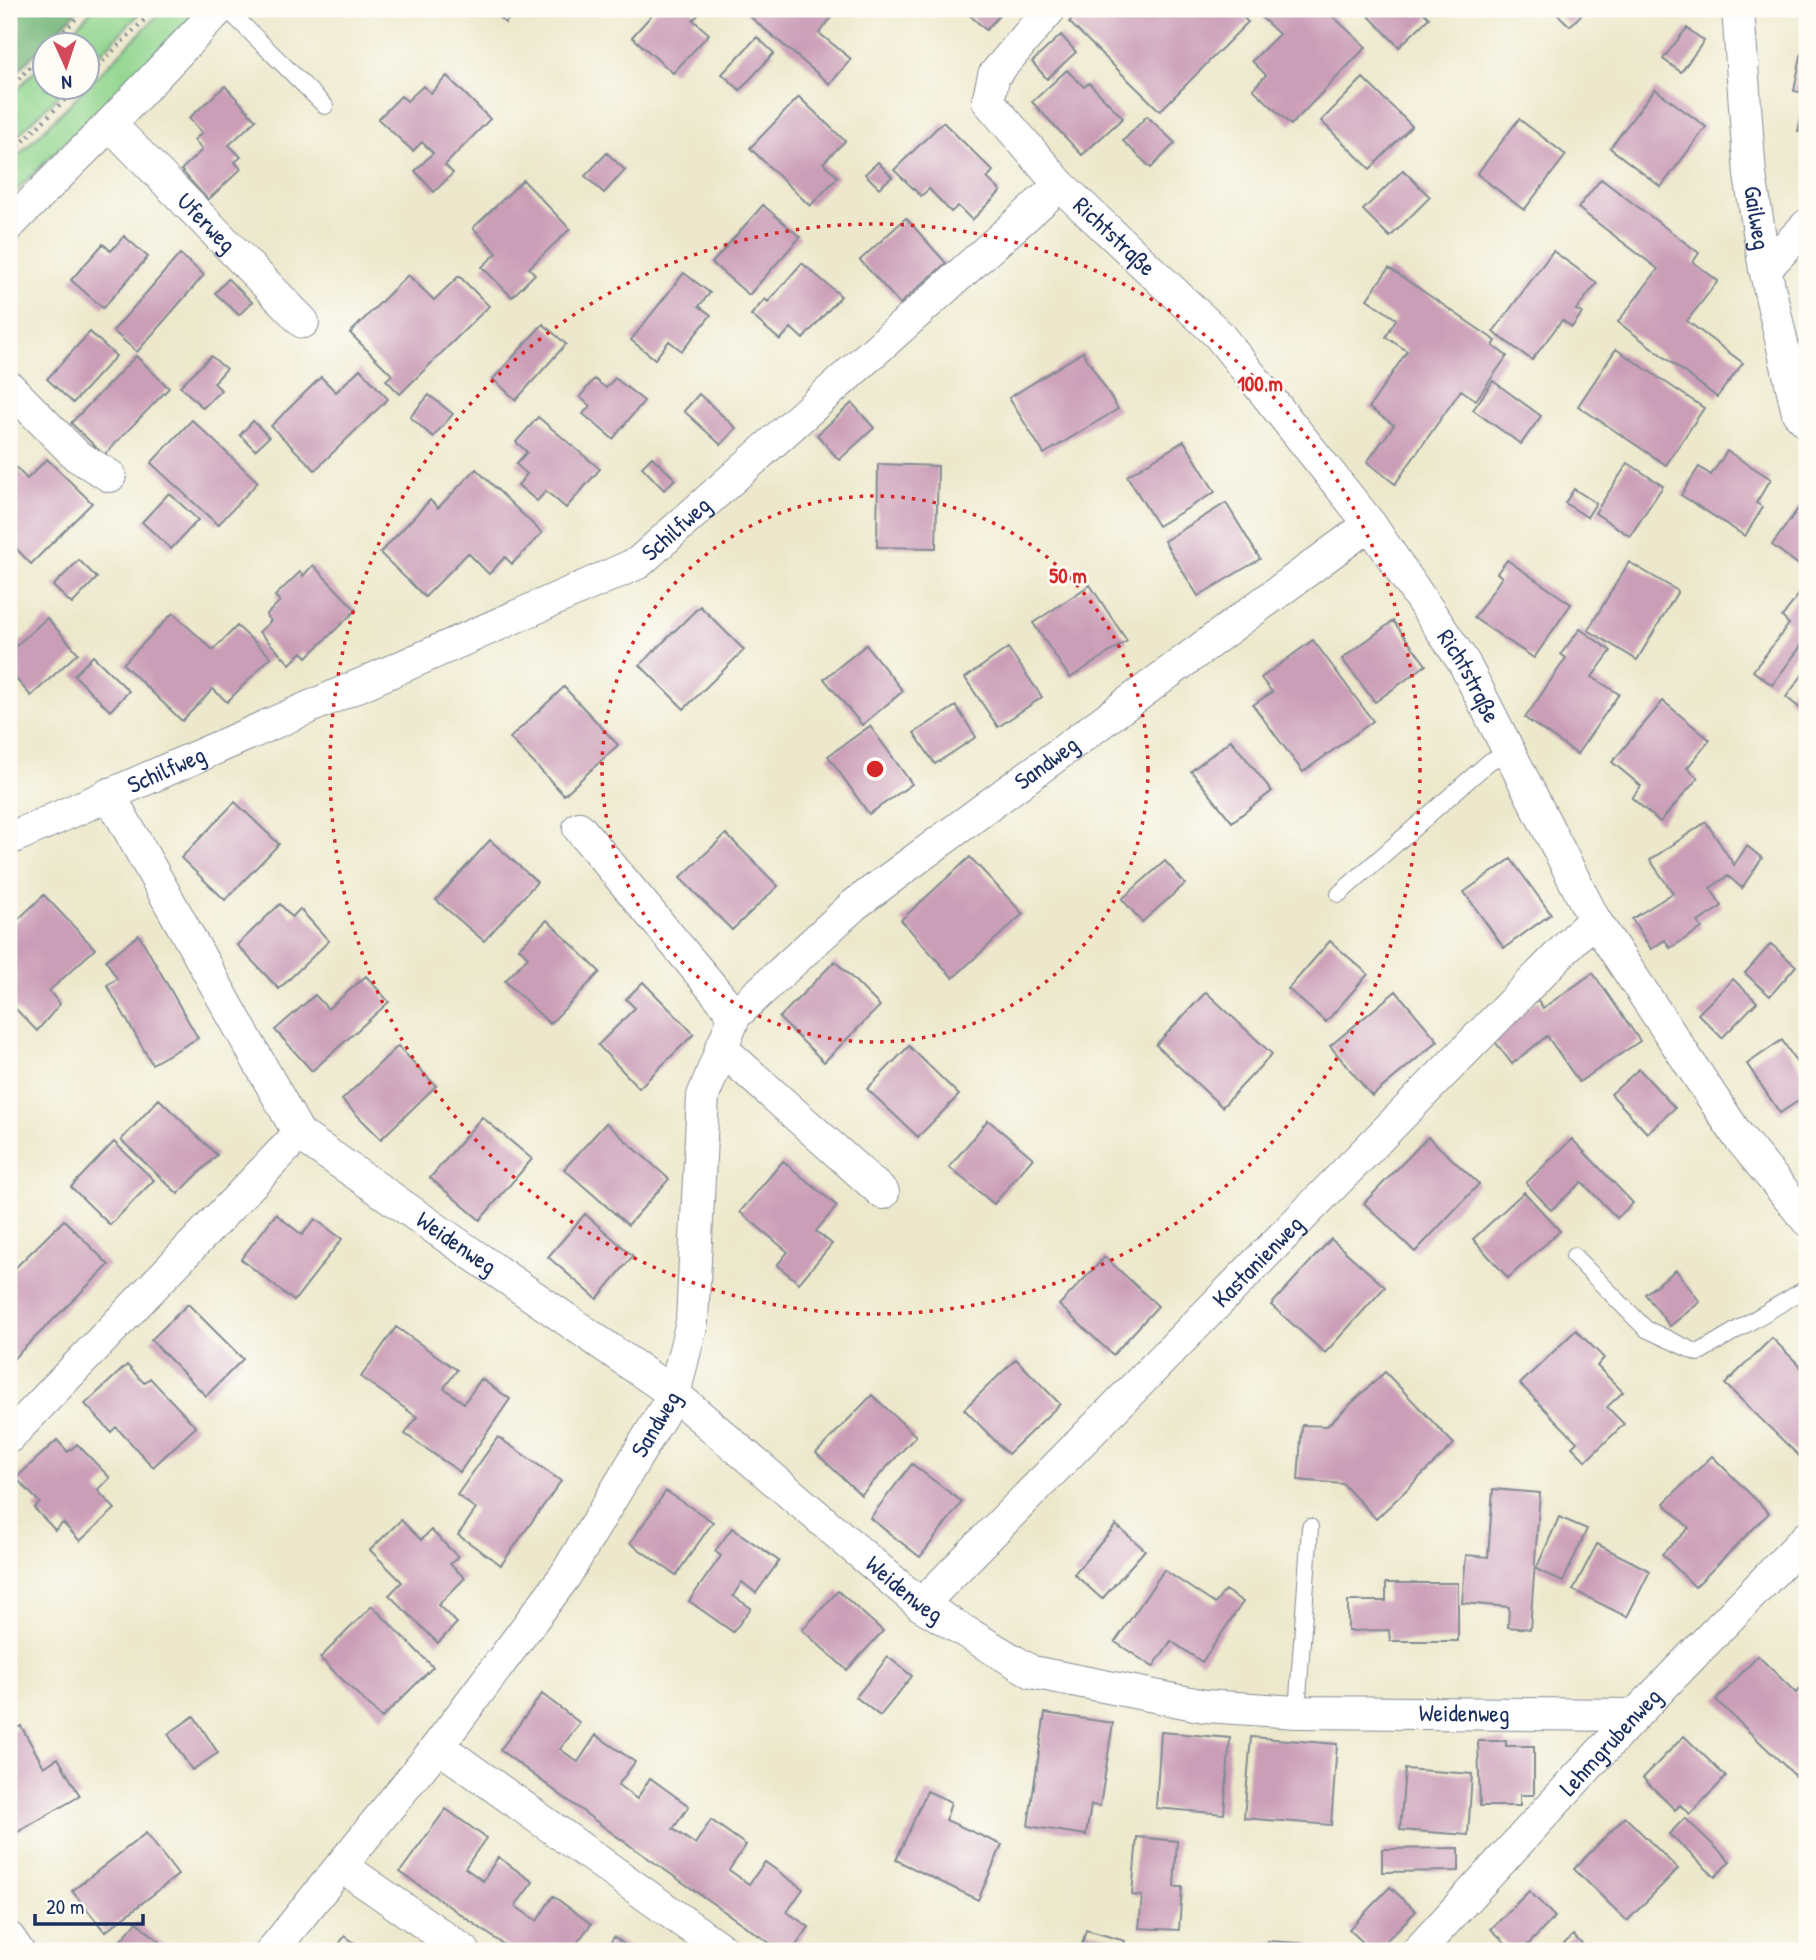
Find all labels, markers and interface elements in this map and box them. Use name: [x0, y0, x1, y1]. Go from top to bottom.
north arrow: [32, 32, 102, 102]
text: N: [61, 70, 73, 96]
street label: Gailweg: [1737, 184, 1779, 252]
street label: Uferweg: [170, 185, 244, 259]
street label: Richtstraße: [1067, 189, 1164, 283]
text: 100 m: [1237, 369, 1283, 398]
street label: Schilfweg: [634, 489, 717, 568]
text: 50 m: [1049, 561, 1087, 590]
street label: Richtstraße: [1431, 622, 1509, 728]
street label: Sandweg: [1007, 728, 1084, 796]
street label: Schilfweg: [122, 738, 210, 800]
centre of rings: [863, 757, 887, 781]
street label: Weidenweg: [410, 1203, 503, 1281]
street label: Kastanienweg: [1205, 1208, 1310, 1314]
street label: Sandweg: [623, 1384, 687, 1463]
street label: Weidenweg: [859, 1548, 949, 1630]
street label: Lehmgrubenweg: [1552, 1681, 1668, 1802]
street label: Weidenweg: [1419, 1696, 1510, 1729]
scale bar: [35, 1883, 144, 1927]
text: 20 m: [46, 1892, 84, 1921]

